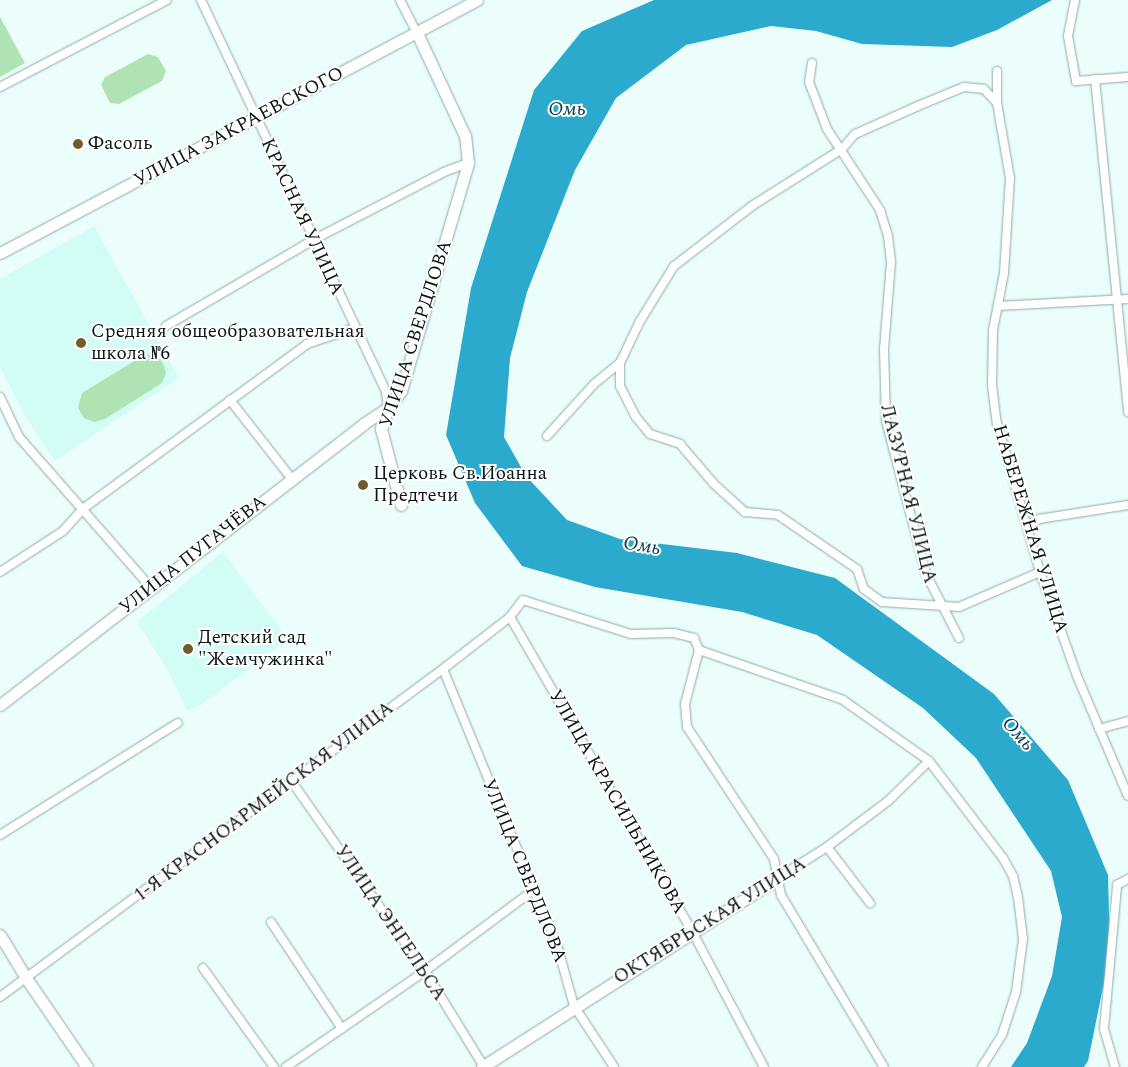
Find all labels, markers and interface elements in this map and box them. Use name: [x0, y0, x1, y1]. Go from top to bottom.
street label: УЛИЦА ЗАКРАЕВСКОГО: [130, 62, 348, 192]
water label: Омь: [548, 97, 586, 121]
place label: Фасоль: [88, 133, 152, 155]
street label: КРАСНАЯ УЛИЦА: [256, 135, 348, 299]
marker: Фасоль: [72, 138, 84, 150]
street label: УЛИЦА СВЕРДЛОВА: [375, 237, 457, 431]
place label: Средняя общеобразовательная школа №6: [91, 321, 365, 365]
marker: Средняя общеобразовательная школа №6: [75, 337, 87, 349]
street label: ЛАЗУРНАЯ УЛИЦА: [875, 402, 941, 586]
street label: НАБЕРЕЖНАЯ УЛИЦА: [987, 422, 1073, 636]
place label: Церковь Св.Иоанна Предтечи: [373, 463, 547, 507]
marker: Церковь Св.Иоанна Предтечи: [357, 479, 369, 491]
street label: УЛИЦА ПУГАЧЁВА: [115, 491, 271, 619]
water label: Омь: [622, 531, 662, 561]
place label: Детский сад "Жемчужинка": [198, 627, 332, 671]
marker: Детский сад "Жемчужинка": [182, 643, 194, 655]
street label: УЛИЦА КРАСИЛЬНИКОВА: [543, 686, 691, 918]
street label: 1-Я КРАСНОАРМЕЙСКАЯ УЛИЦА: [130, 697, 398, 907]
water label: Омь: [996, 712, 1040, 756]
street label: УЛИЦА СВЕРДЛОВА: [477, 776, 571, 966]
street label: УЛИЦА ЭНГЕЛЬСА: [329, 841, 451, 1005]
street label: ОКТЯБРЬСКАЯ УЛИЦА: [610, 852, 810, 990]

